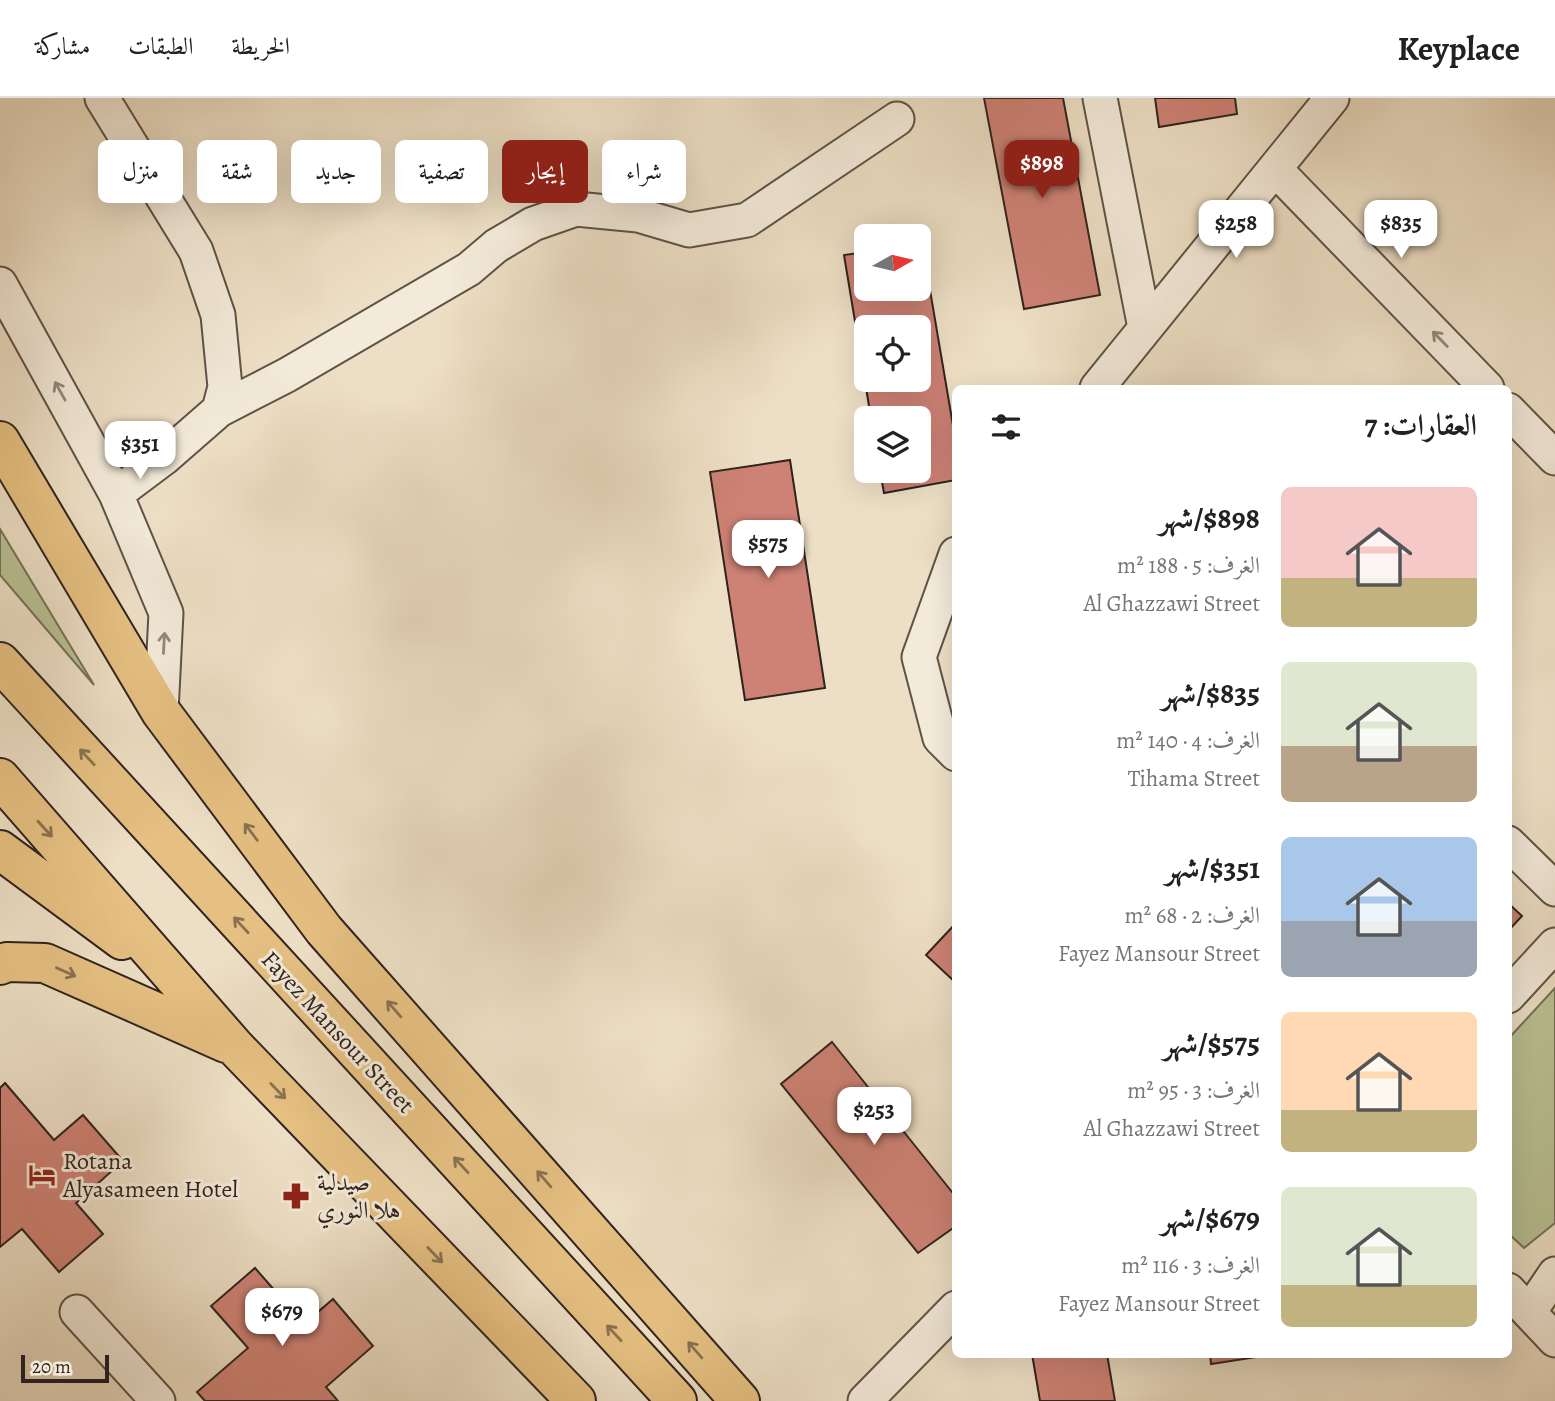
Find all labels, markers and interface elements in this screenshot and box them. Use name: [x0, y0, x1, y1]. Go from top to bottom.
text: Keyplace: [1398, 26, 1520, 71]
text: مشاركة: [35, 30, 90, 62]
text: الطبقات: [128, 30, 194, 62]
text: الخريطة: [232, 30, 290, 62]
chip: منزل: [98, 140, 183, 203]
chip: شقة: [197, 140, 277, 203]
chip: جديد: [291, 140, 381, 203]
chip: تصفية: [395, 140, 488, 203]
chip: إيجار: [502, 140, 588, 203]
chip: شراء: [602, 140, 686, 203]
pin: $898: [1001, 140, 1083, 200]
text: $898: [1020, 147, 1064, 178]
pin: $258: [1195, 200, 1277, 260]
pin: $835: [1360, 200, 1442, 260]
text: $258: [1215, 207, 1257, 238]
text: $835: [1380, 207, 1422, 238]
north arrow: [854, 224, 931, 301]
map controls: [854, 224, 931, 483]
button: locate: [854, 315, 931, 392]
one-way arrow: [1432, 331, 1449, 348]
one-way arrow: [53, 381, 66, 402]
text: العقارات: 7: [1365, 405, 1477, 445]
button: layers: [854, 406, 931, 483]
icon: filters: [987, 408, 1025, 446]
pin: $351: [99, 422, 181, 481]
text: $351: [121, 428, 159, 459]
text: $898/شهر: [1159, 498, 1260, 538]
icon: home: [1337, 515, 1421, 599]
pin: $575: [727, 520, 809, 580]
text: $575: [748, 527, 788, 558]
text: الغرف: 5 · 188 m²: [1117, 550, 1260, 581]
text: Al Ghazzawi Street: [1083, 588, 1260, 619]
one-way arrow: [158, 632, 171, 655]
text: $835/شهر: [1162, 673, 1260, 713]
icon: home: [1337, 690, 1421, 774]
text: الغرف: 4 · 140 m²: [1116, 725, 1260, 756]
one-way arrow: [79, 748, 95, 766]
text: Tihama Street: [1128, 763, 1260, 794]
one-way arrow: [37, 820, 53, 838]
one-way arrow: [244, 823, 258, 842]
text: $351/شهر: [1165, 848, 1260, 888]
icon: home: [1337, 865, 1421, 949]
text: الغرف: 2 · 68 m²: [1124, 900, 1260, 931]
one-way arrow: [232, 917, 249, 934]
text: Fayez Mansour Street: [1058, 938, 1260, 969]
street label: Fayez Mansour Street: [254, 944, 422, 1120]
one-way arrow: [55, 966, 76, 979]
one-way arrow: [386, 1000, 402, 1018]
text: $575/شهر: [1163, 1023, 1260, 1063]
icon: home: [1337, 1040, 1421, 1124]
text: الغرف: 3 · 95 m²: [1127, 1075, 1260, 1106]
one-way arrow: [269, 1082, 286, 1099]
pin: $253: [833, 1088, 915, 1147]
text: $253: [853, 1094, 895, 1125]
text: Al Ghazzawi Street: [1083, 1113, 1260, 1144]
place label: Rotana Alyasameen Hotel: [62, 1145, 238, 1205]
one-way arrow: [452, 1157, 469, 1174]
hotel icon: Rotana Alyasameen Hotel: [27, 1160, 57, 1190]
place label: صيدلية هلا النوري: [317, 1166, 401, 1229]
one-way arrow: [537, 1171, 553, 1189]
pharmacy icon: صيدلية هلا النوري: [281, 1181, 311, 1211]
text: $679/شهر: [1161, 1198, 1260, 1238]
icon: home: [1337, 1215, 1421, 1299]
one-way arrow: [427, 1246, 444, 1263]
text: الغرف: 3 · 116 m²: [1121, 1250, 1260, 1281]
pin: $679: [241, 1288, 323, 1348]
text: Fayez Mansour Street: [1058, 1288, 1260, 1319]
text: $679: [261, 1295, 303, 1326]
one-way arrow: [606, 1325, 623, 1342]
one-way arrow: [687, 1341, 703, 1359]
scale bar: [21, 1352, 108, 1384]
text: 20 m: [32, 1354, 71, 1380]

